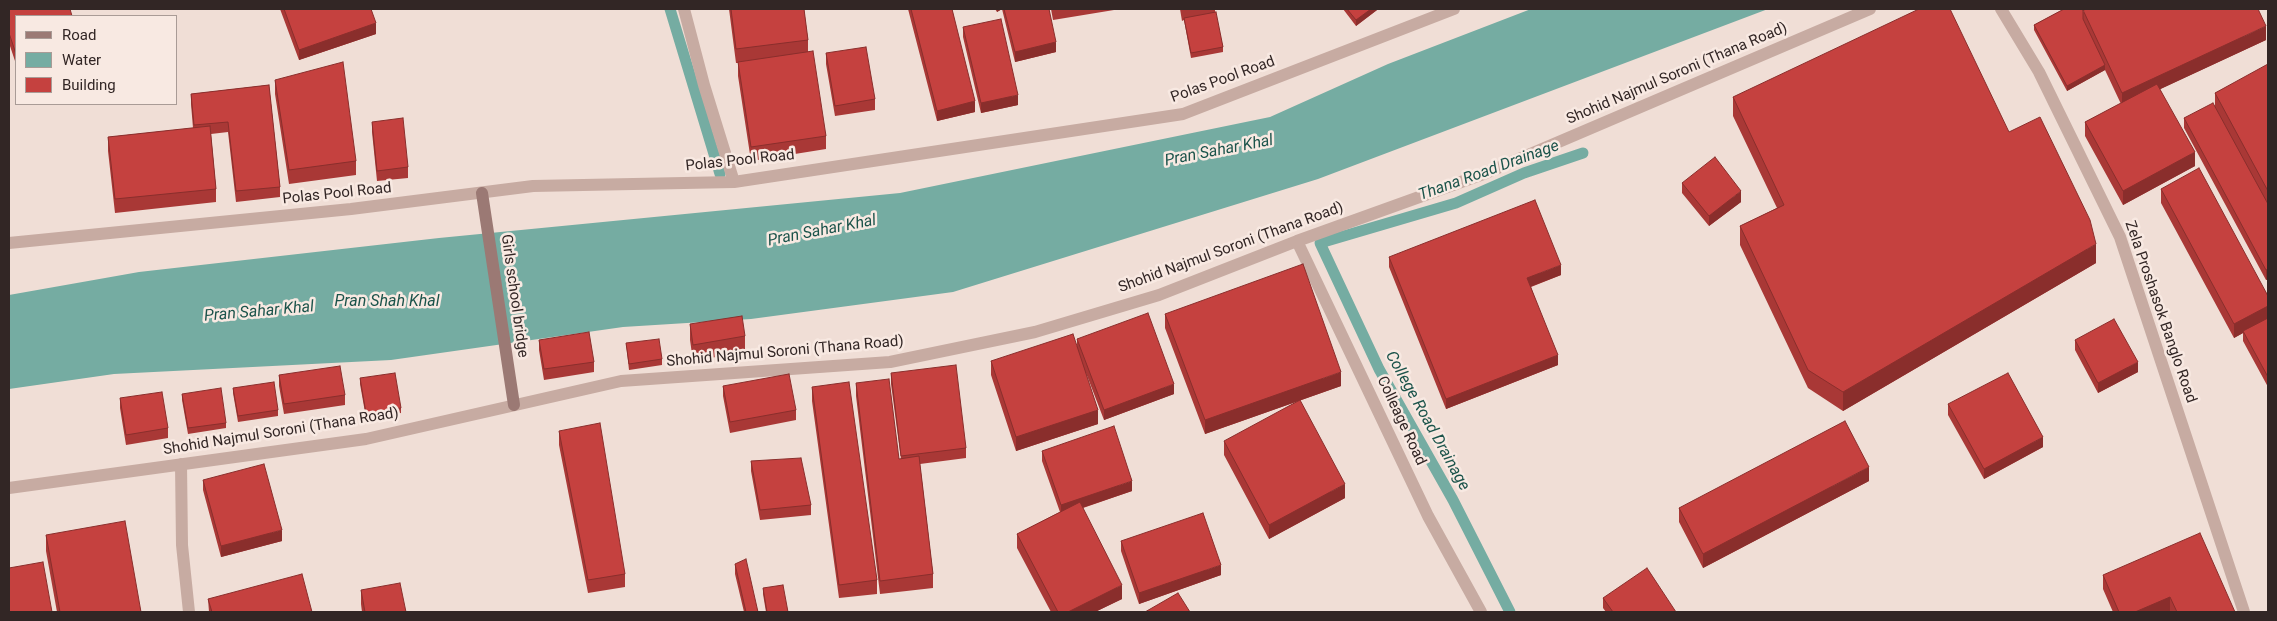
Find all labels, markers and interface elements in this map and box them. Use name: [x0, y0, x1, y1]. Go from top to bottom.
legend: [15, 15, 178, 105]
street label: Shohid Najmul Soroni (Thana Road): [1564, 19, 1790, 129]
text: Road: [62, 26, 96, 44]
text: Water: [62, 51, 101, 69]
street label: Polas Pool Road: [1168, 53, 1278, 107]
text: Building: [62, 76, 116, 94]
water label: Pran Sahar Khal: [1163, 131, 1275, 171]
water label: Thana Road Drainage: [1416, 137, 1562, 205]
street label: Polas Pool Road: [685, 146, 795, 176]
street label: Polas Pool Road: [282, 179, 392, 209]
street label: Shohid Najmul Soroni (Thana Road): [1116, 199, 1346, 297]
water label: Pran Sahar Khal: [766, 211, 878, 251]
street label: Zela Proshasok Banglo Road: [2120, 218, 2200, 406]
street label: Girls school bridge: [496, 233, 532, 359]
water label: Pran Shah Khal: [335, 292, 439, 312]
water label: Pran Sahar Khal: [203, 298, 315, 326]
street label: Shohid Najmul Soroni (Thana Road): [666, 333, 904, 371]
water label: College Road Drainage: [1381, 348, 1473, 494]
street label: Colleage Road: [1373, 374, 1429, 468]
street label: Shohid Najmul Soroni (Thana Road): [162, 404, 400, 460]

